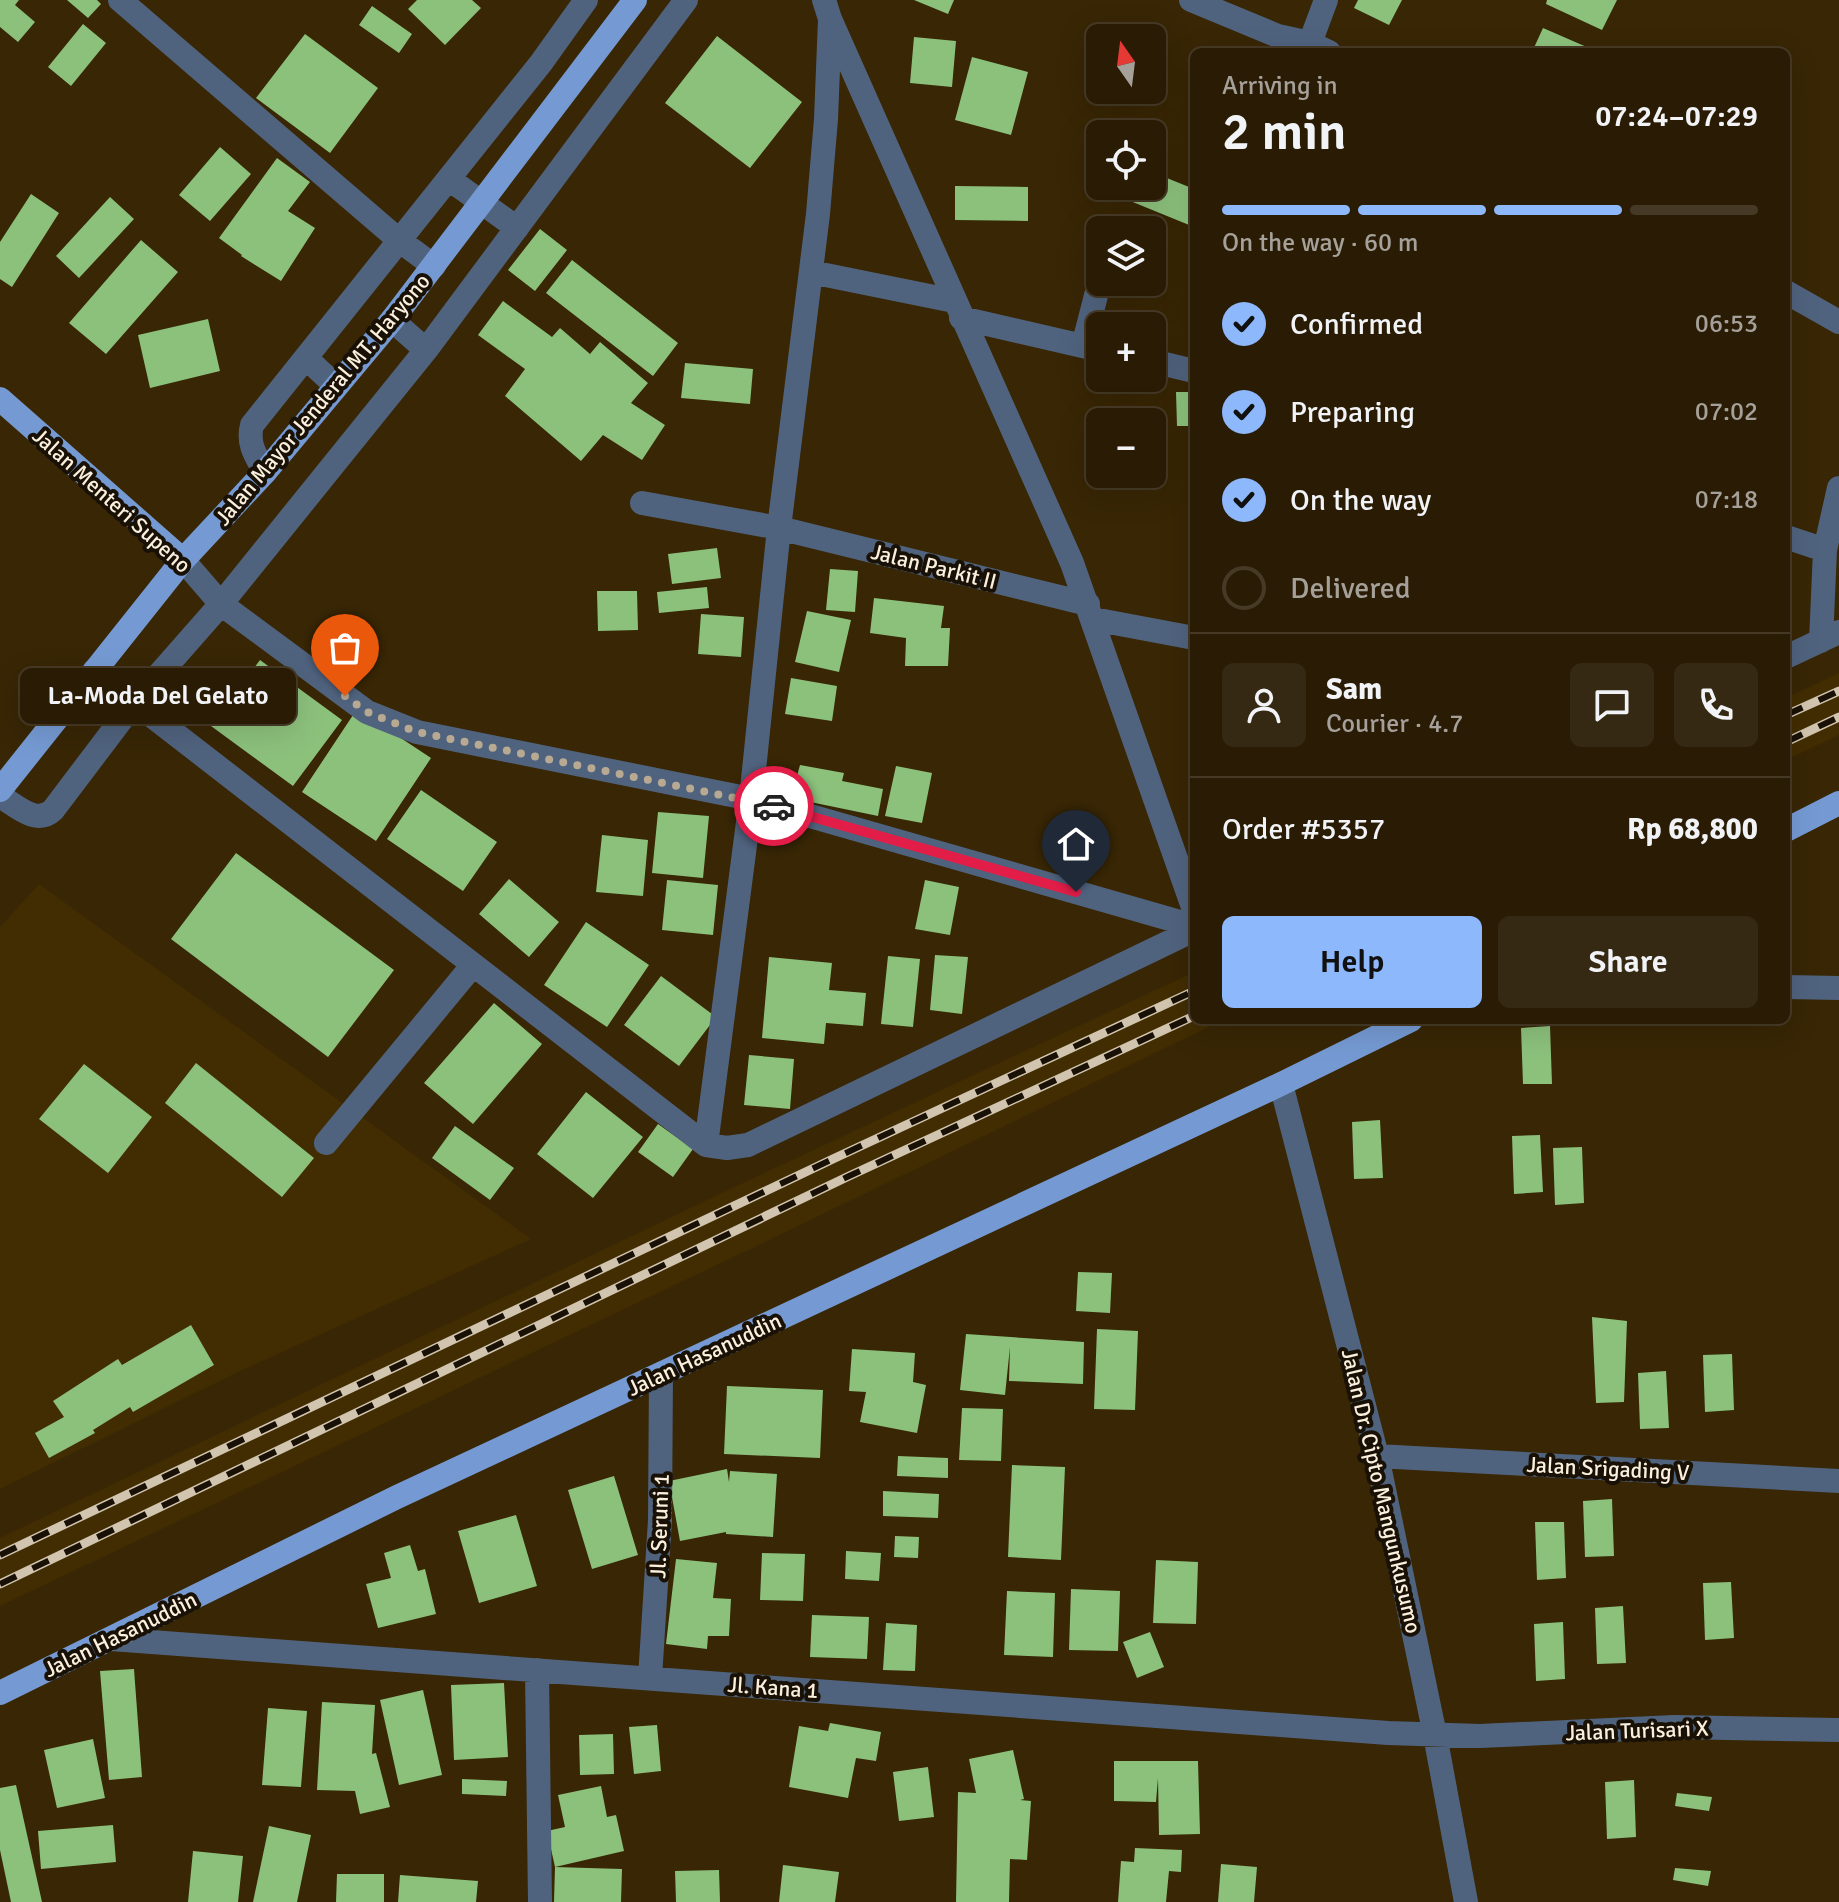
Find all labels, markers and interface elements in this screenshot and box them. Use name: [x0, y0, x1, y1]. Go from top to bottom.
north arrow: [1086, 24, 1166, 104]
map controls: [1086, 24, 1166, 488]
text: Arriving in: [1222, 70, 1338, 102]
text: 07:24–07:29: [1595, 98, 1758, 135]
text: 2 min: [1222, 100, 1347, 164]
button: locate: [1086, 120, 1166, 200]
button: layers: [1086, 216, 1166, 296]
text: On the way · 60 m: [1222, 227, 1418, 259]
street label: Jalan Mayor Jenderal MT. Haryono: [209, 268, 436, 531]
icon: check: [1222, 302, 1266, 346]
text: Confirmed: [1290, 306, 1423, 343]
text: 06:53: [1695, 308, 1758, 340]
button: +: [1086, 312, 1166, 392]
icon: check: [1222, 390, 1266, 434]
text: Preparing: [1290, 394, 1415, 431]
text: 07:02: [1695, 396, 1758, 428]
button: −: [1086, 408, 1166, 488]
street label: Jalan Menteri Supeno: [27, 422, 196, 579]
icon: check: [1222, 478, 1266, 522]
text: On the way: [1290, 482, 1431, 519]
text: 07:18: [1695, 484, 1758, 516]
street label: Jalan Parkit II: [868, 538, 999, 595]
text: Delivered: [1290, 570, 1411, 607]
pin: [311, 614, 379, 696]
icon: bag: [323, 626, 367, 670]
button: person: [1222, 663, 1306, 747]
button: chat: [1570, 663, 1654, 747]
button: phone: [1674, 663, 1758, 747]
callout: La-Moda Del Gelato: [21, 668, 297, 724]
text: Sam: [1326, 671, 1382, 708]
text: La-Moda Del Gelato: [47, 680, 269, 712]
text: Courier · 4.7: [1326, 708, 1463, 740]
courier: [734, 766, 814, 846]
icon: car: [752, 784, 796, 828]
pin: [1042, 810, 1110, 892]
text: Order #5357: [1222, 811, 1385, 848]
text: Rp 68,800: [1627, 811, 1758, 848]
icon: home: [1054, 822, 1098, 866]
button: Help: [1222, 916, 1482, 1008]
button: Share: [1498, 916, 1758, 1008]
street label: Jalan Hasanuddin: [623, 1307, 786, 1402]
street label: Jalan Dr. Cipto Mangunkusumo: [1336, 1346, 1427, 1636]
street label: Jalan Srigading V: [1526, 1451, 1690, 1486]
street label: Jl. Seruni 1: [644, 1473, 675, 1579]
street label: Jalan Hasanuddin: [39, 1586, 201, 1683]
street label: Jl. Kana 1: [727, 1671, 819, 1704]
street label: Jalan Turisari X: [1565, 1715, 1709, 1746]

